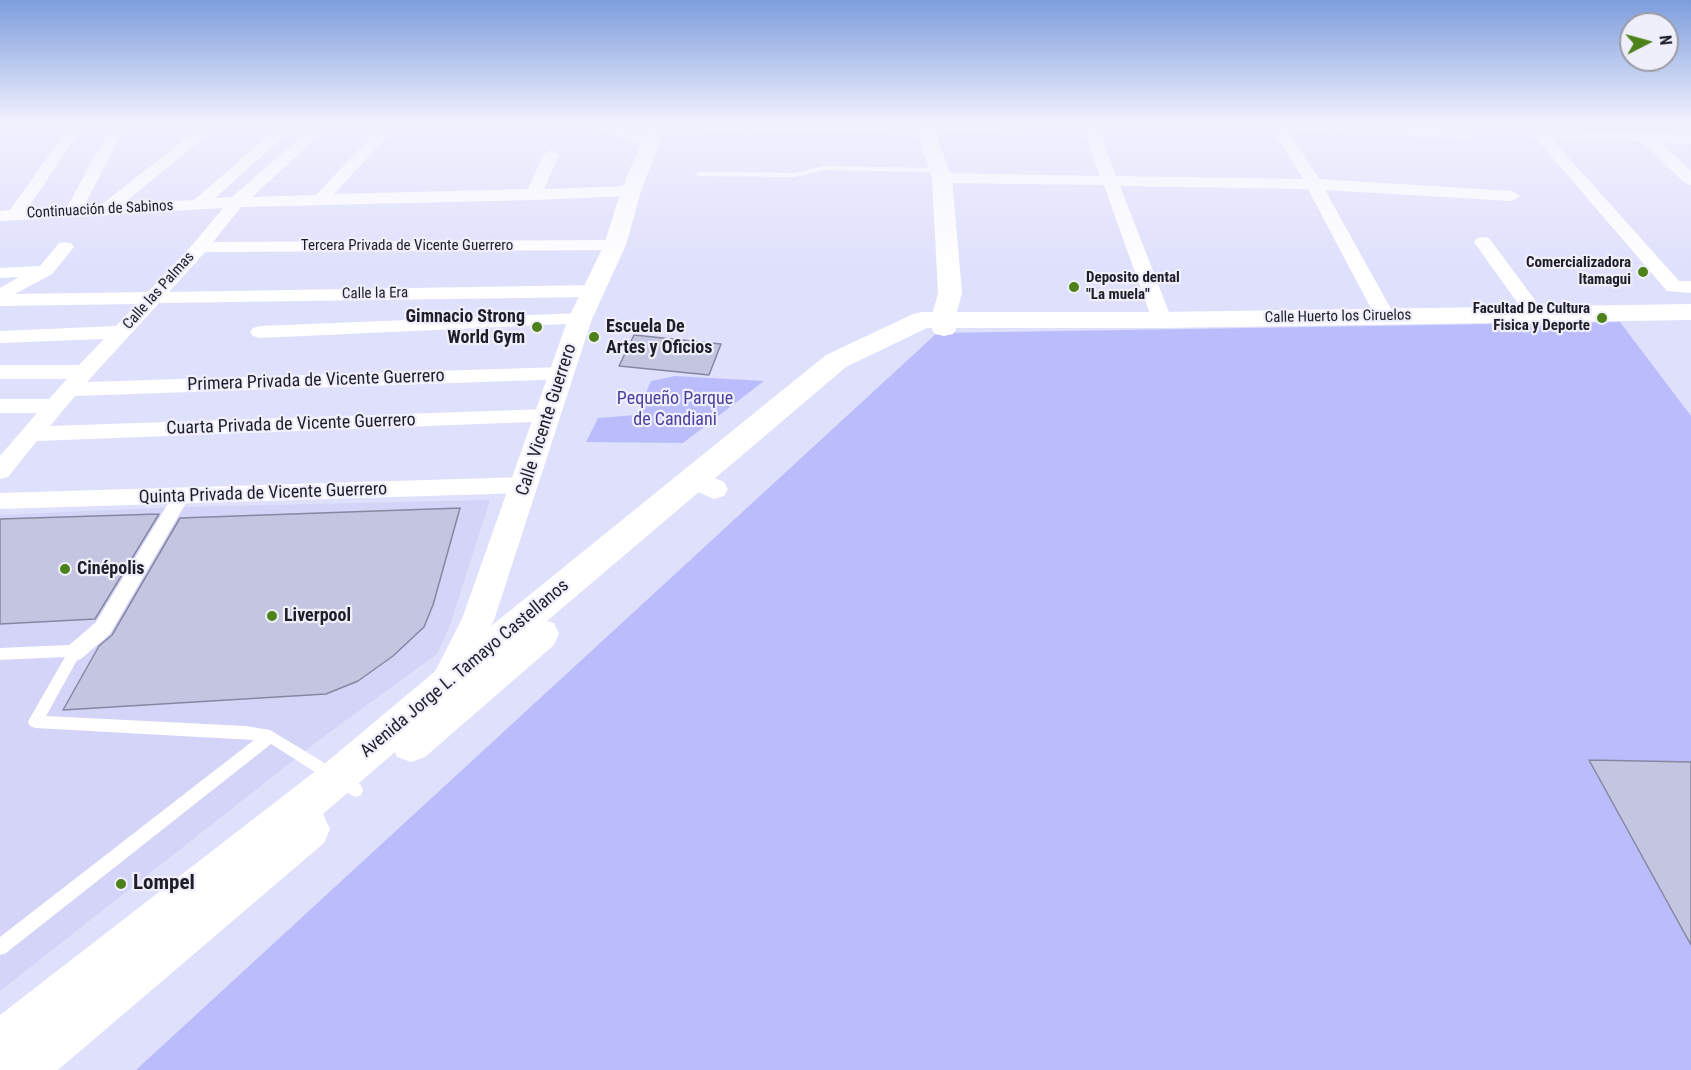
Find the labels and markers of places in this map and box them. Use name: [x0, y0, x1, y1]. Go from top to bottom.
place label: Comercializadora Itamagui: [1526, 254, 1631, 289]
marker: Comercializadora Itamagui: [1636, 265, 1650, 279]
place label: Deposito dental "La muela": [1086, 269, 1180, 304]
marker: Deposito dental "La muela": [1067, 280, 1081, 294]
place label: Facultad De Cultura Fisica y Deporte: [1473, 300, 1590, 335]
place label: Gimnacio Strong World Gym: [406, 306, 525, 348]
marker: Facultad De Cultura Fisica y Deporte: [1595, 311, 1609, 325]
place label: Escuela De Artes y Oficios: [606, 316, 712, 358]
marker: Gimnacio Strong World Gym: [530, 320, 544, 334]
marker: Escuela De Artes y Oficios: [587, 330, 601, 344]
place label: Cinépolis: [77, 558, 144, 580]
marker: Cinépolis: [58, 562, 72, 576]
place label: Liverpool: [284, 605, 351, 627]
marker: Liverpool: [265, 609, 279, 623]
place label: Lompel: [133, 871, 195, 897]
marker: Lompel: [114, 877, 128, 891]

